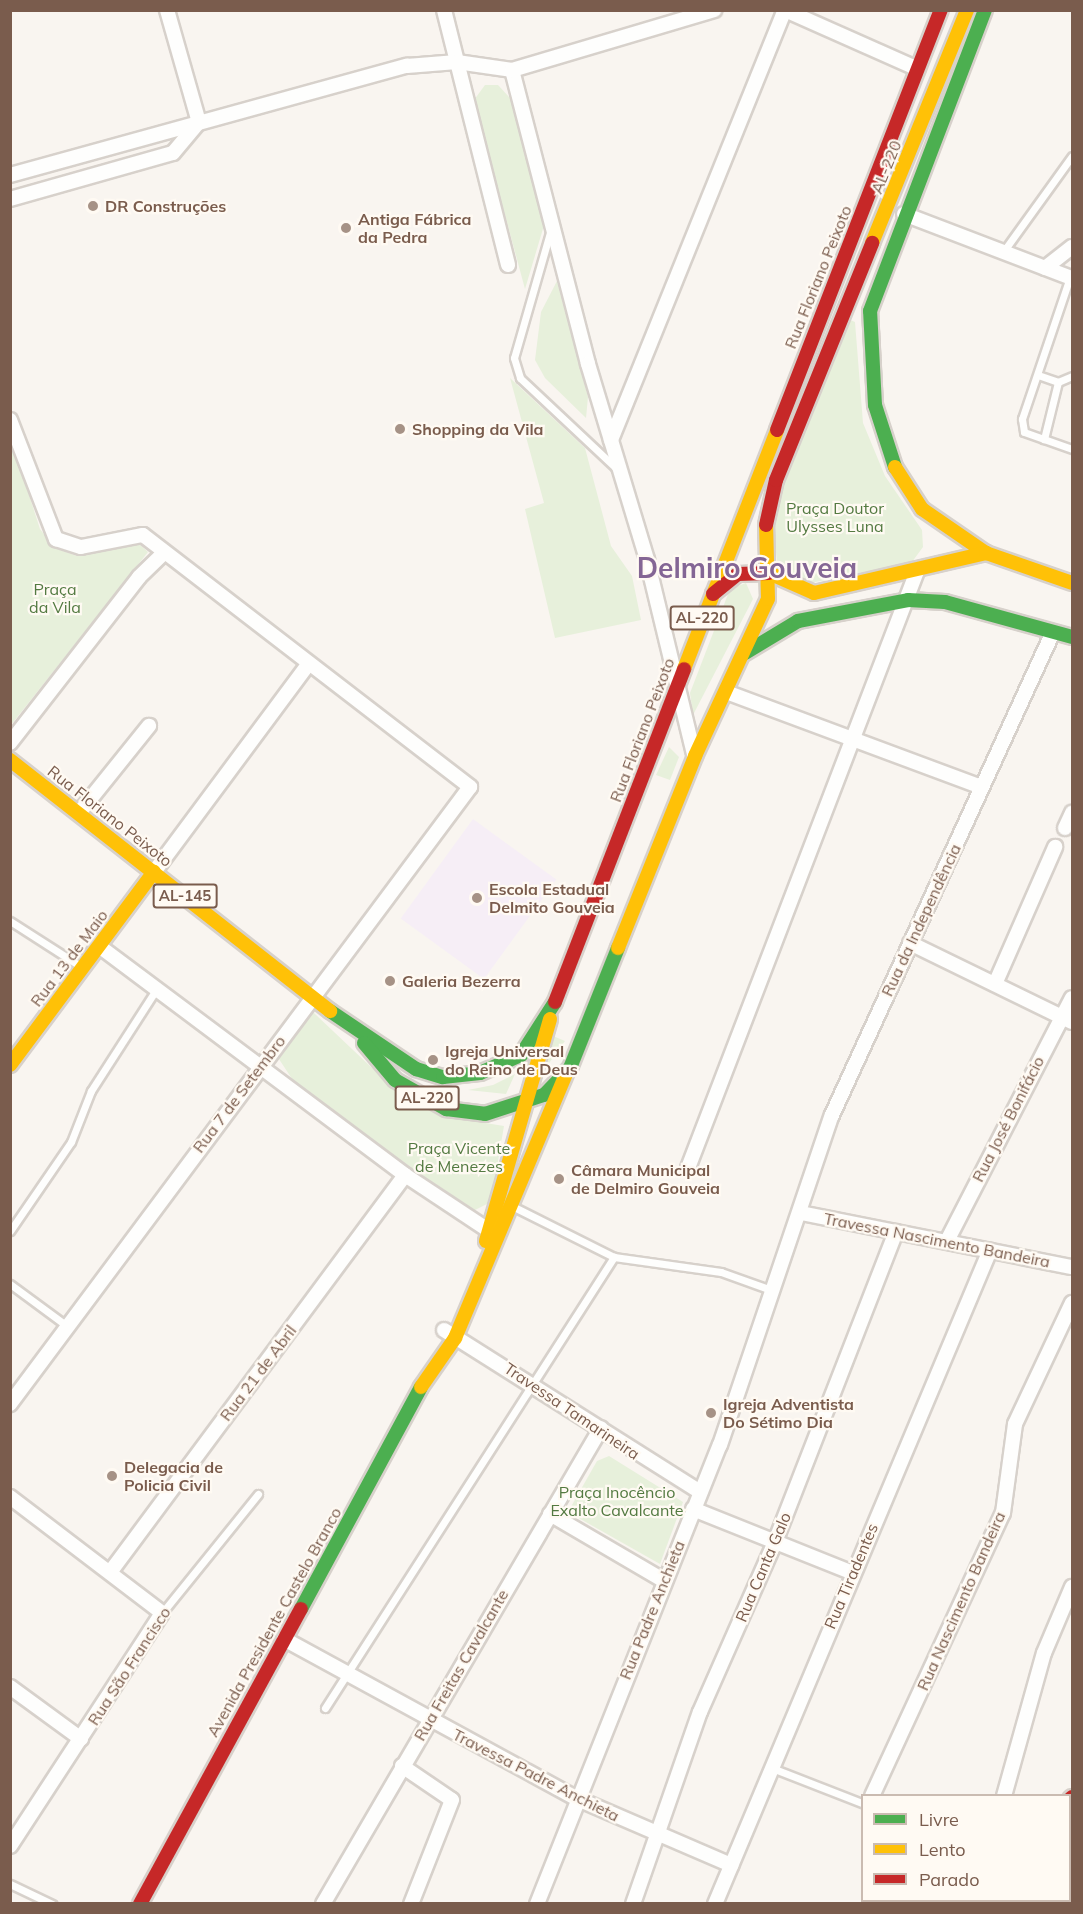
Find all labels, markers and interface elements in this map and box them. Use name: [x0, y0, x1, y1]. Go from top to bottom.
street label: AL-220: [867, 138, 905, 196]
place label: DR Construções: [105, 196, 226, 216]
marker: DR Construções: [86, 199, 100, 213]
street label: Rua Floriano Peixoto: [781, 203, 855, 351]
place label: Antiga Fábrica da Pedra: [358, 209, 472, 247]
marker: Antiga Fábrica da Pedra: [339, 221, 353, 235]
place label: Shopping da Vila: [412, 419, 543, 439]
marker: Shopping da Vila: [393, 422, 407, 436]
park label: Praça Doutor Ulysses Luna: [786, 498, 884, 536]
district label: Delmiro Gouveia: [637, 551, 857, 585]
park label: Praça da Vila: [29, 579, 81, 617]
road number: AL-220: [669, 606, 735, 630]
street label: Rua Floriano Peixoto: [606, 655, 678, 805]
street label: Rua Floriano Peixoto: [44, 761, 176, 871]
street label: Rua da Independência: [877, 841, 965, 999]
place label: Escola Estadual Delmito Gouveia: [489, 879, 615, 917]
road number: AL-145: [152, 884, 218, 908]
marker: Escola Estadual Delmito Gouveia: [470, 891, 484, 905]
street label: Rua 13 de Maio: [26, 906, 112, 1010]
place label: Galeria Bezerra: [402, 971, 521, 991]
marker: Galeria Bezerra: [383, 974, 397, 988]
street label: Rua 7 de Setembro: [189, 1032, 289, 1156]
place label: Igreja Universal do Reino de Deus: [445, 1041, 578, 1079]
marker: Igreja Universal do Reino de Deus: [426, 1053, 440, 1067]
street label: Rua José Bonifácio: [968, 1053, 1048, 1185]
road number: AL-220: [394, 1086, 460, 1110]
park label: Praça Vicente de Menezes: [408, 1138, 510, 1176]
place label: Câmara Municipal de Delmiro Gouveia: [571, 1160, 720, 1198]
marker: Câmara Municipal de Delmiro Gouveia: [552, 1172, 566, 1186]
street label: Travessa Nascimento Bandeira: [822, 1209, 1052, 1271]
street label: Rua 21 de Abril: [216, 1321, 300, 1425]
street label: Travessa Tamarineira: [501, 1359, 643, 1463]
place label: Igreja Adventista Do Sétimo Dia: [723, 1394, 854, 1432]
marker: Igreja Adventista Do Sétimo Dia: [704, 1406, 718, 1420]
place label: Delegacia de Policia Civil: [124, 1457, 223, 1495]
marker: Delegacia de Policia Civil: [105, 1469, 119, 1483]
park label: Praça Inocêncio Exalto Cavalcante: [550, 1482, 684, 1520]
street label: Avenida Presidente Castelo Branco: [203, 1504, 345, 1740]
street label: Rua Canta Galo: [731, 1509, 795, 1625]
street label: Rua Nascimento Bandeira: [913, 1509, 1009, 1693]
street label: Rua Tiradentes: [820, 1520, 882, 1632]
street label: Rua Padre Anchieta: [615, 1538, 689, 1682]
street label: Rua Freitas Cavalcante: [410, 1586, 512, 1744]
street label: Rua São Francisco: [84, 1603, 174, 1729]
street label: Travessa Padre Anchieta: [450, 1725, 622, 1825]
legend: [861, 1794, 1071, 1902]
text: Livre: [919, 1808, 959, 1831]
text: Lento: [919, 1838, 966, 1861]
text: Parado: [919, 1868, 979, 1891]

